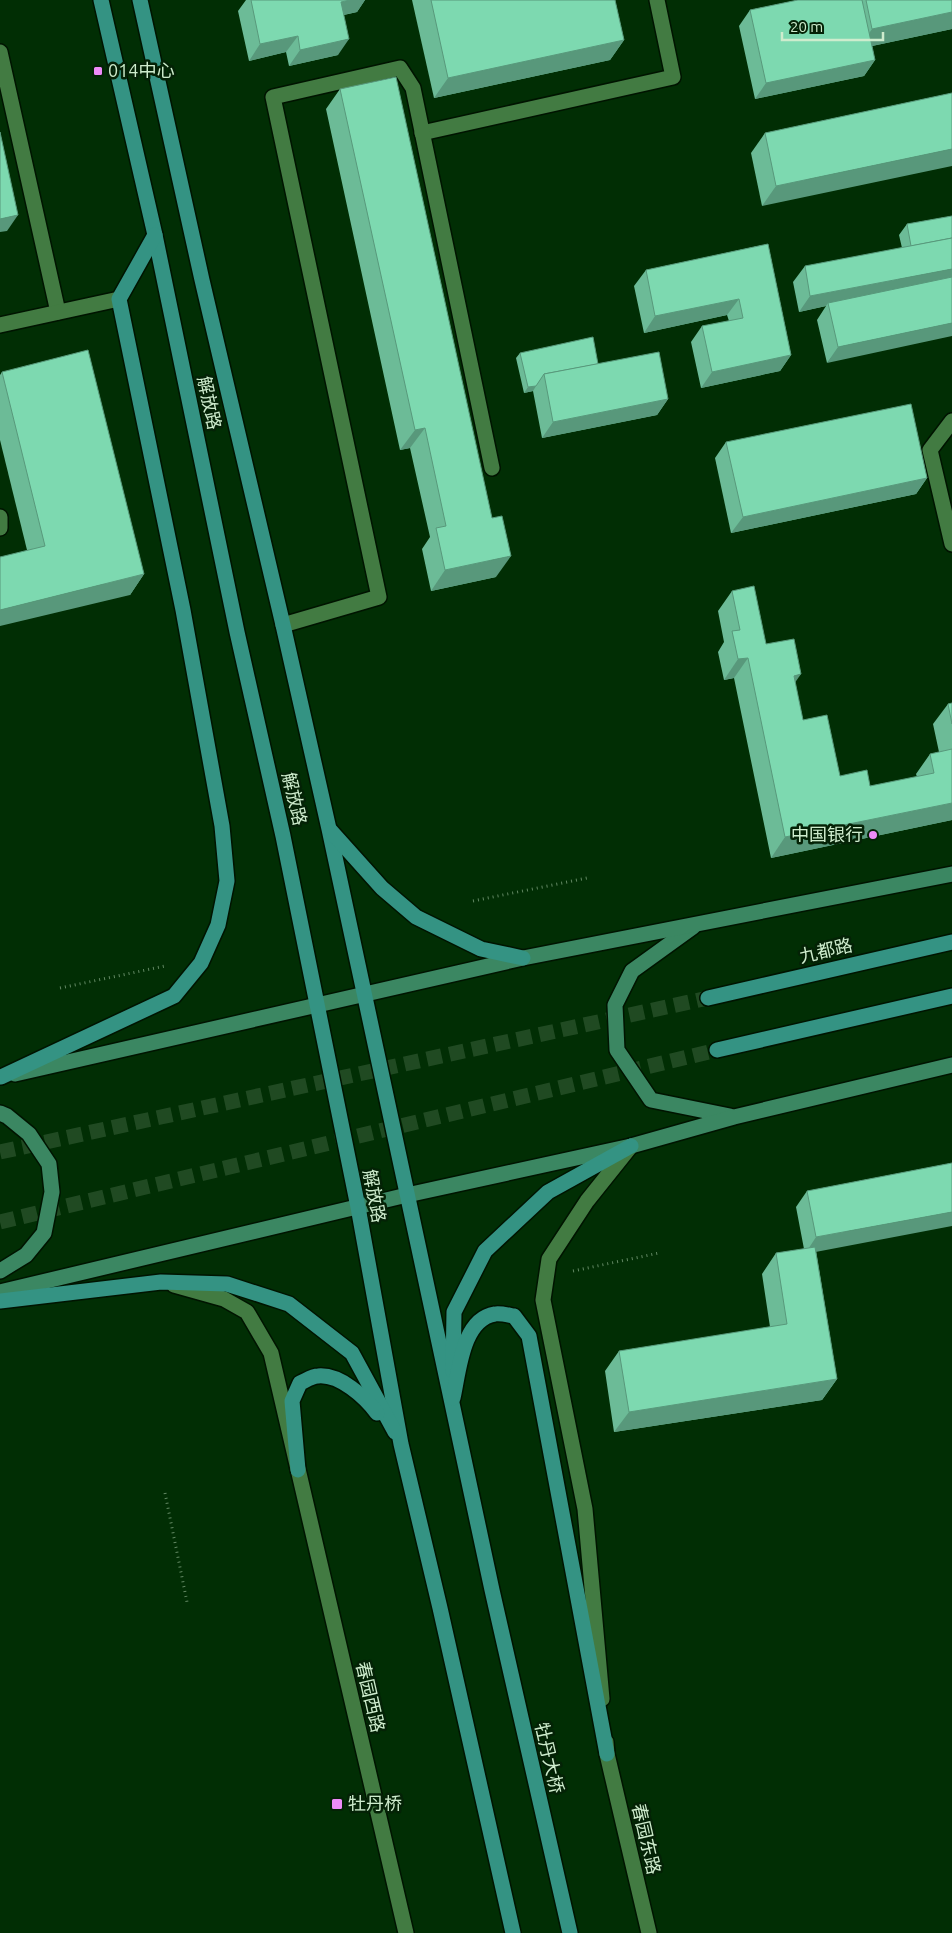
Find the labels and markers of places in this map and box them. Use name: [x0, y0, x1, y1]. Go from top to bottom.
place label: 014中心: [108, 60, 174, 80]
marker: 014中心: [92, 65, 104, 77]
place label: 中国银行: [791, 824, 863, 844]
marker: 中国银行: [867, 829, 879, 841]
place label: 牡丹桥: [348, 1793, 402, 1813]
marker: 牡丹桥: [330, 1797, 344, 1811]

